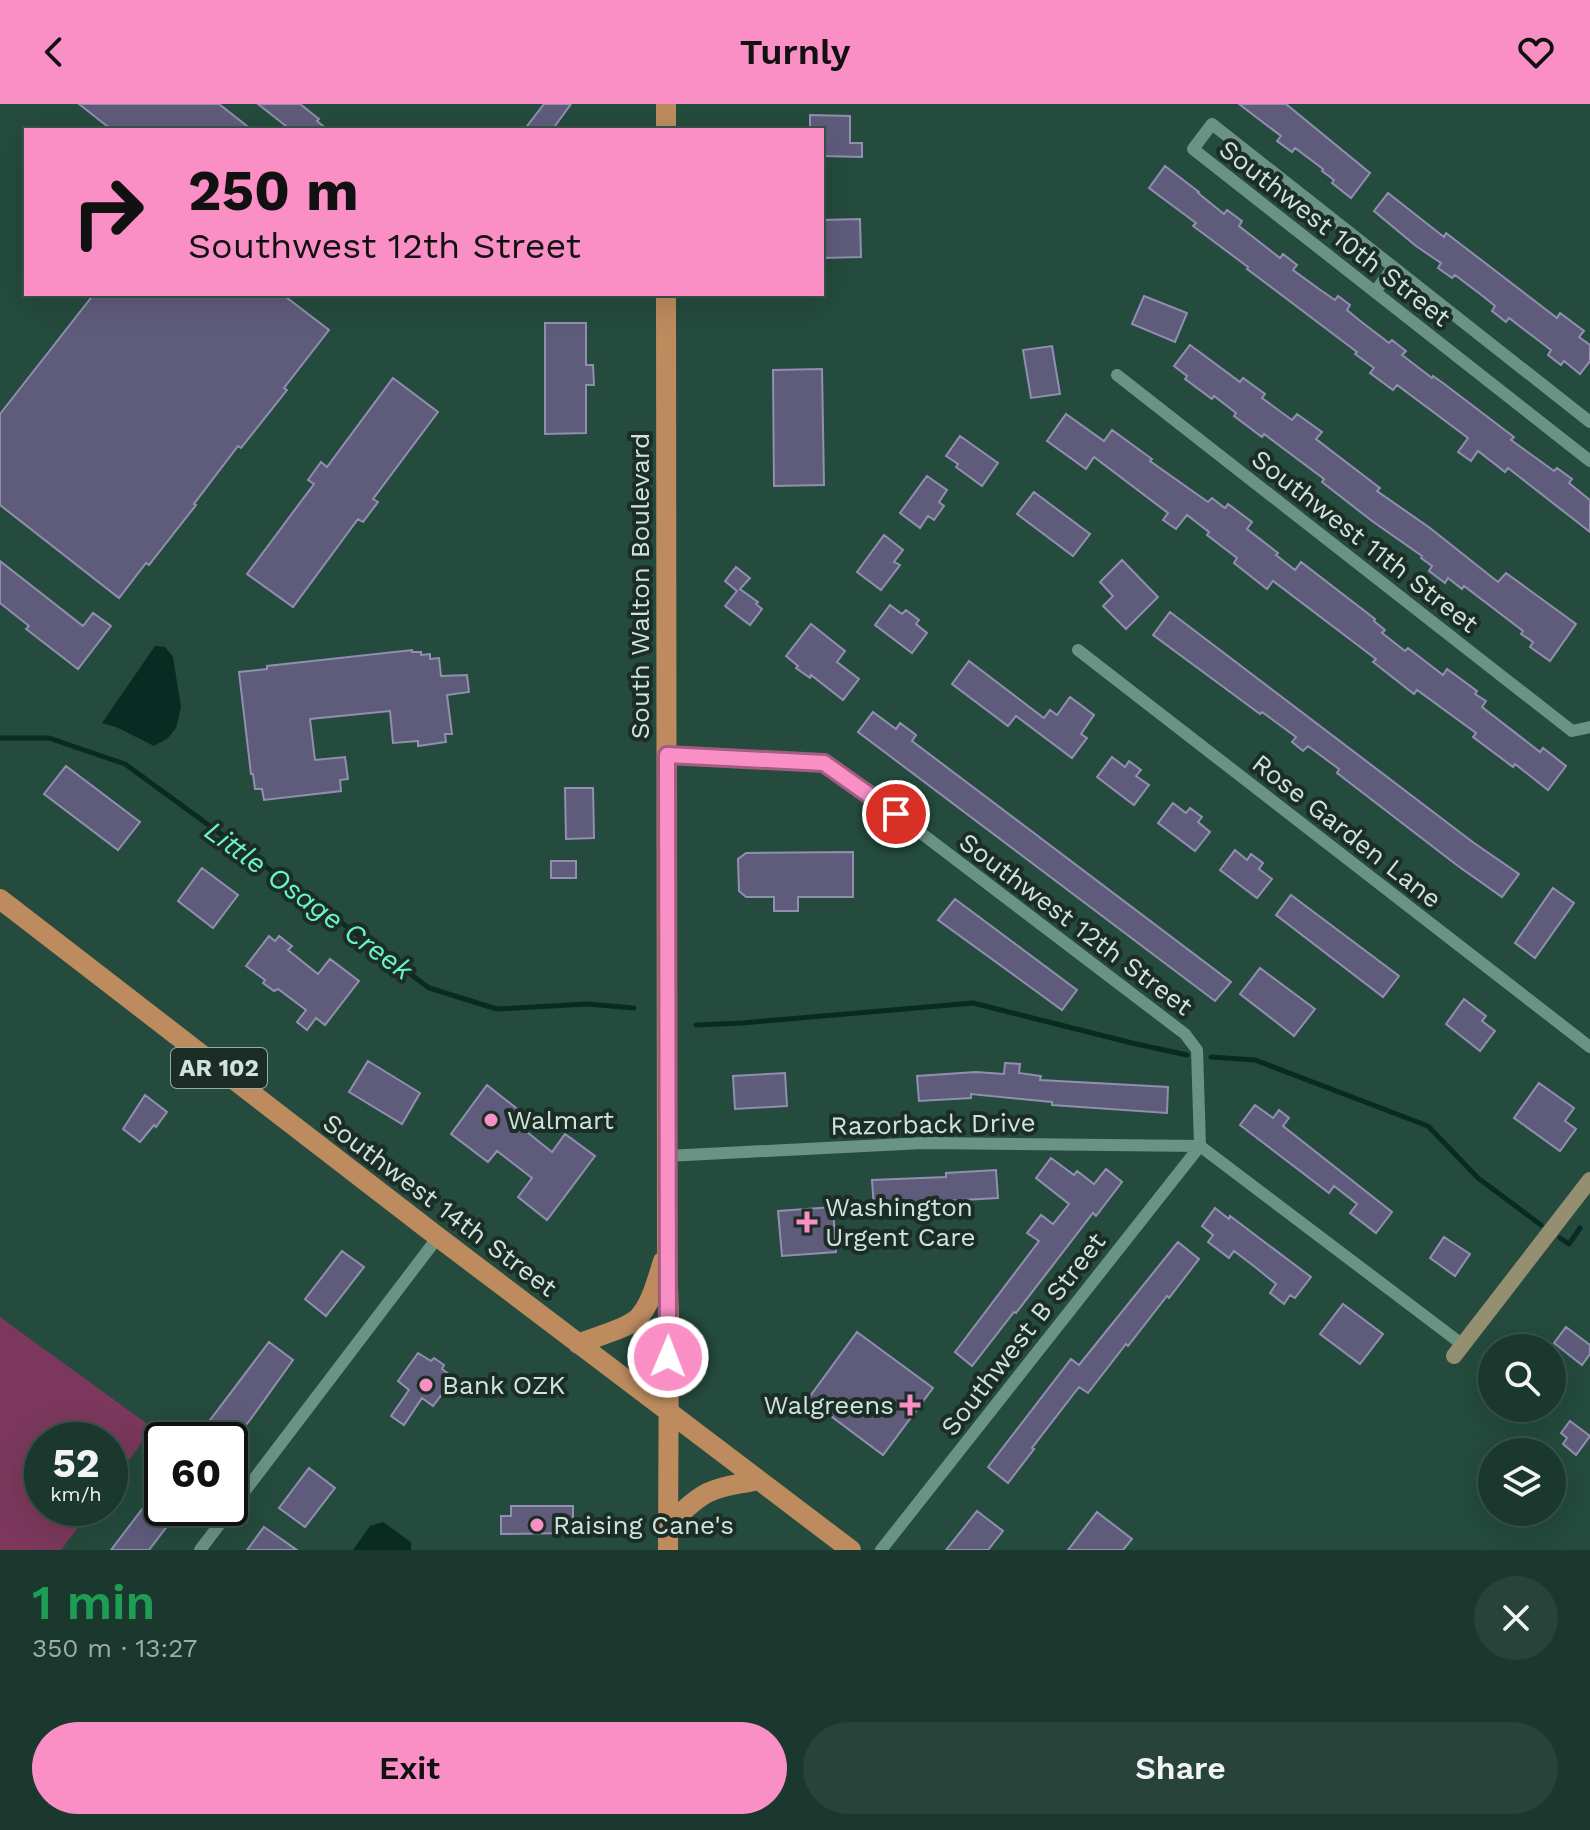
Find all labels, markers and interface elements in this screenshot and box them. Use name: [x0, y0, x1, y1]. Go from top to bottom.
icon: back: [32, 30, 76, 74]
icon: heart: [1514, 30, 1558, 74]
text: Turnly: [740, 31, 850, 73]
street label: Southwest 10th Street: [1214, 134, 1457, 333]
text: 250 m: [188, 158, 359, 224]
icon: right: [56, 160, 160, 264]
text: Southwest 12th Street: [188, 225, 581, 267]
street label: South Walton Boulevard: [625, 433, 655, 739]
street label: Southwest 11th Street: [1246, 443, 1484, 639]
street label: Rose Garden Lane: [1247, 748, 1447, 914]
pin: [862, 780, 930, 848]
icon: arrive: [874, 792, 918, 836]
water label: Little Osage Creek: [198, 814, 420, 987]
street label: Southwest 12th Street: [954, 827, 1198, 1021]
road number: AR 102: [171, 1048, 267, 1088]
place label: Walmart: [507, 1105, 614, 1135]
street label: Southwest 14th Street: [317, 1107, 563, 1303]
street label: Razorback Drive: [830, 1107, 1036, 1141]
marker: Walmart: [482, 1111, 500, 1129]
place label: Washington Urgent Care: [825, 1192, 976, 1252]
marker: Washington Urgent Care: [796, 1211, 818, 1233]
street label: Southwest B Street: [935, 1227, 1112, 1441]
position arrow: [626, 1315, 710, 1399]
map controls: [1478, 1334, 1566, 1526]
button: search: [1478, 1334, 1566, 1422]
place label: Bank OZK: [442, 1370, 565, 1400]
marker: Bank OZK: [417, 1376, 435, 1394]
place label: Walgreens: [764, 1390, 894, 1420]
marker: Walgreens: [901, 1396, 919, 1414]
speed limit sign: 60: [144, 1422, 248, 1526]
button: layers: [1478, 1438, 1566, 1526]
text: 52: [52, 1440, 100, 1487]
text: km/h: [50, 1482, 102, 1506]
place label: Raising Cane's: [553, 1510, 734, 1540]
marker: Raising Cane's: [528, 1516, 546, 1534]
text: 1 min: [32, 1574, 155, 1631]
button: close: [1474, 1576, 1558, 1660]
text: 350 m · 13:27: [32, 1633, 197, 1663]
button: Exit: [32, 1722, 787, 1814]
button: Share: [803, 1722, 1558, 1814]

